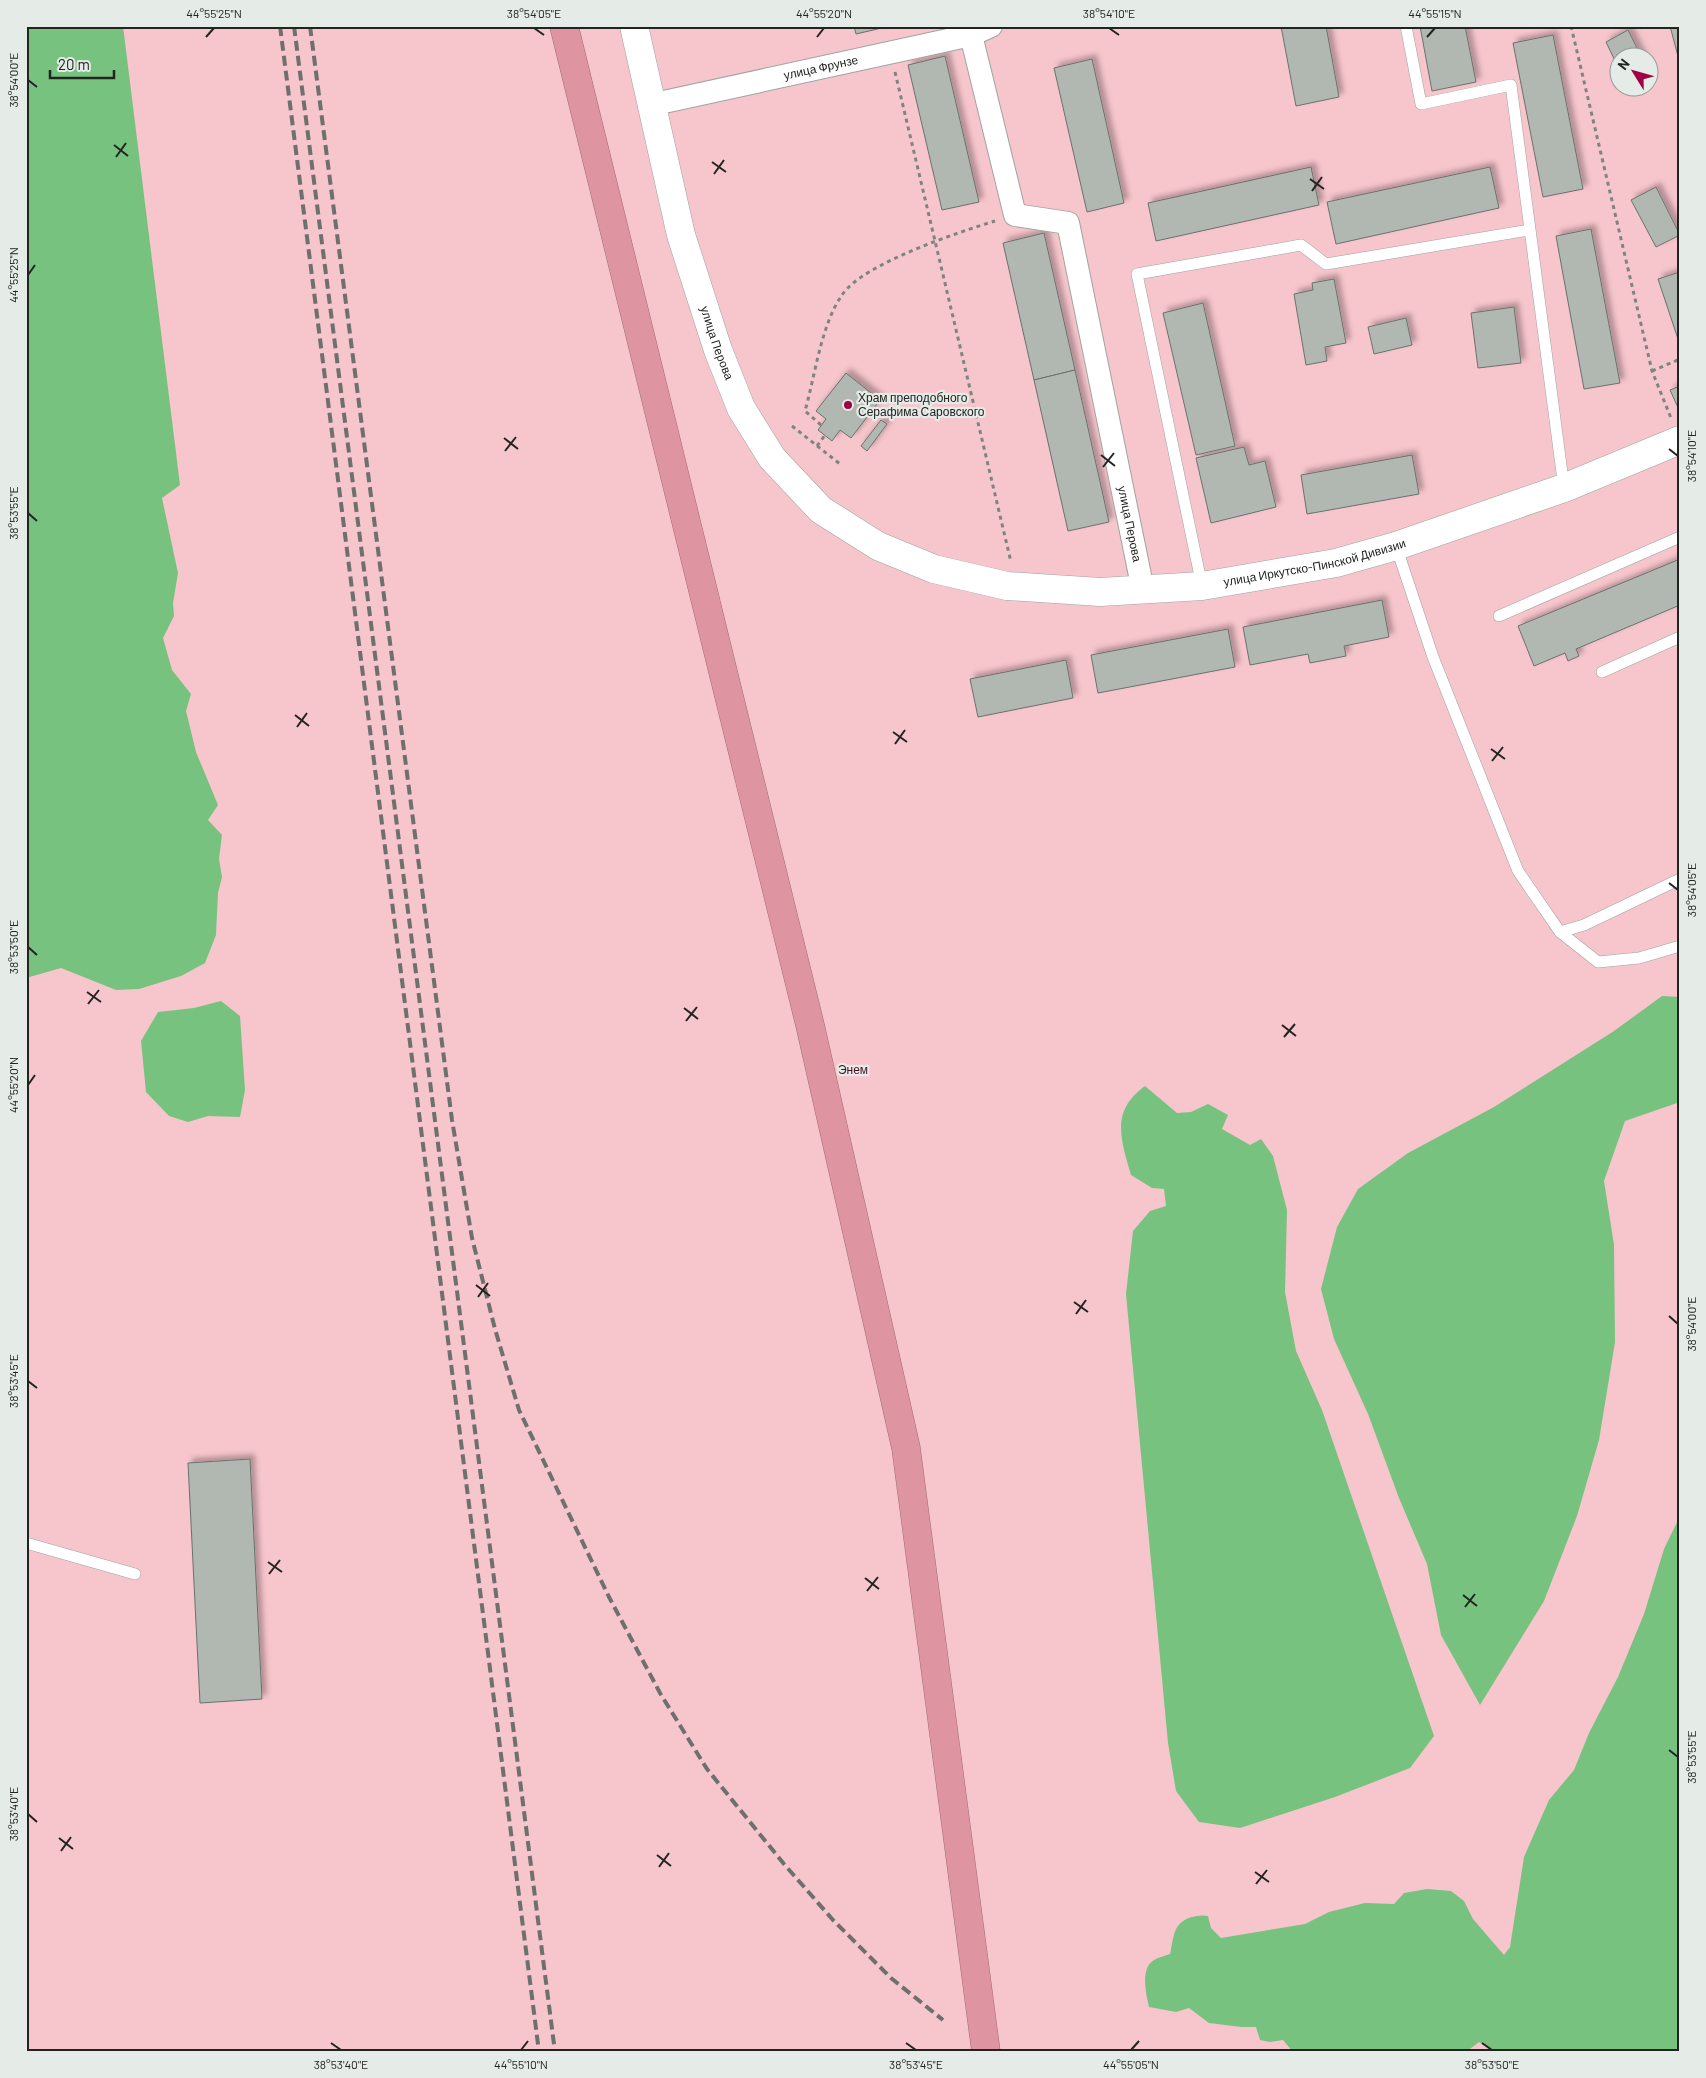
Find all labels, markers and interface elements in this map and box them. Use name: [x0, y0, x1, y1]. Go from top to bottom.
text: 44°55'25"N: [186, 6, 242, 20]
text: 38°54'05"E: [507, 6, 561, 20]
text: 44°55'20"N: [796, 6, 852, 20]
text: 38°54'10"E: [1083, 6, 1135, 20]
text: 44°55'15"N: [1408, 6, 1462, 20]
scale bar: [50, 48, 114, 80]
north arrow: [1608, 48, 1658, 98]
text: 38°54'00"E: [6, 52, 20, 108]
street label: улица Фрунзе: [782, 52, 860, 83]
text: 20 m: [58, 55, 90, 73]
text: N: [1614, 55, 1633, 73]
text: 44°55'25"N: [6, 247, 20, 303]
street label: улица Перова: [697, 304, 737, 382]
place label: Храм преподобного Серафима Саровского: [858, 390, 985, 419]
marker: Храм преподобного Серафима Саровского: [842, 399, 854, 411]
text: 38°54'10"E: [1684, 430, 1698, 482]
street label: улица Перова: [1115, 485, 1145, 563]
text: 38°53'55"E: [6, 486, 20, 540]
street label: улица Иркутско-Пинской Дивизии: [1222, 535, 1407, 589]
text: 38°54'05"E: [1684, 863, 1698, 917]
text: 38°53'50"E: [6, 920, 20, 974]
text: 44°55'20"N: [6, 1057, 20, 1113]
park label: Энем: [838, 1062, 868, 1076]
text: 38°54'00"E: [1684, 1296, 1698, 1352]
text: 38°53'45"E: [6, 1354, 20, 1408]
text: 38°53'55"E: [1684, 1730, 1698, 1784]
text: 38°53'40"E: [6, 1787, 20, 1841]
text: 38°53'40"E: [314, 2057, 368, 2071]
text: 44°55'10"N: [494, 2057, 548, 2071]
text: 38°53'45"E: [889, 2057, 943, 2071]
text: 44°55'05"N: [1103, 2057, 1159, 2071]
text: 38°53'50"E: [1465, 2057, 1519, 2071]

